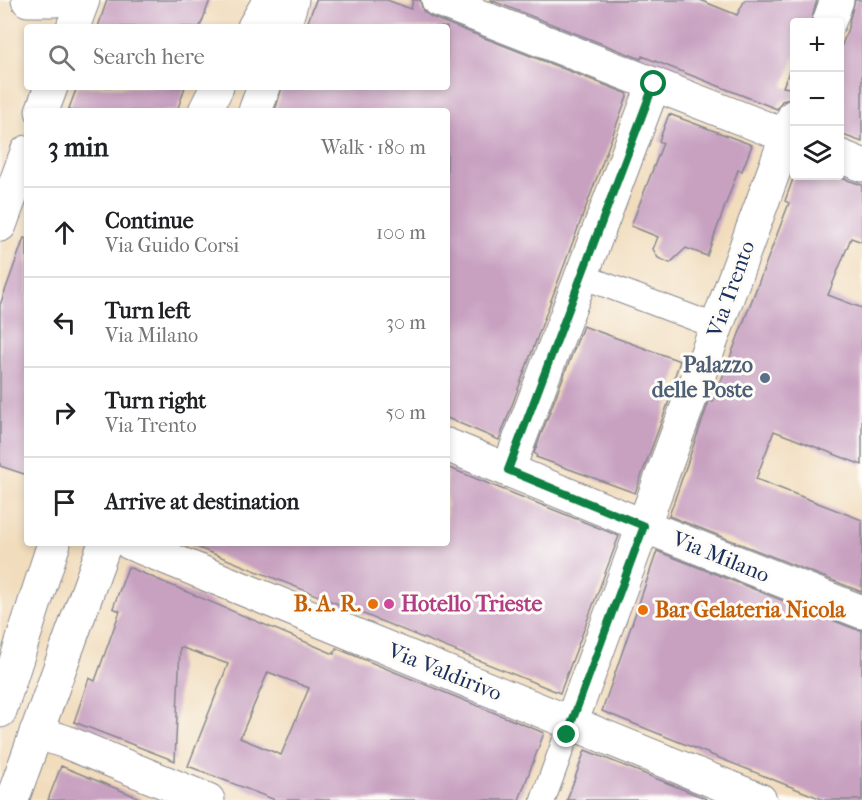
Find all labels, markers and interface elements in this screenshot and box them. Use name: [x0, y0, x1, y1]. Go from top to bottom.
map controls: [790, 18, 844, 180]
button: +: [790, 18, 844, 72]
search box: [24, 24, 450, 90]
icon: search: [45, 41, 78, 74]
text: Search here: [93, 44, 205, 70]
route start: [640, 70, 666, 96]
button: −: [790, 72, 844, 126]
button: layers: [790, 126, 844, 180]
text: 3 min: [48, 132, 109, 163]
text: Walk · 180 m: [321, 136, 426, 159]
text: Continue: [105, 208, 194, 234]
icon: ahead: [48, 216, 81, 249]
text: 100 m: [376, 221, 426, 244]
text: Via Guido Corsi: [105, 234, 239, 257]
street label: Via Trento: [701, 237, 760, 342]
text: Turn left: [105, 298, 191, 324]
icon: left: [48, 306, 81, 339]
text: 30 m: [386, 311, 426, 334]
text: Via Milano: [105, 324, 198, 347]
place label: Palazzo delle Poste: [652, 352, 753, 403]
marker: Palazzo delle Poste: [758, 371, 772, 385]
text: Turn right: [105, 388, 206, 414]
icon: right: [48, 396, 81, 429]
text: 50 m: [385, 401, 426, 424]
text: Via Trento: [105, 414, 197, 437]
icon: arrive: [48, 486, 81, 519]
text: Arrive at destination: [105, 489, 299, 515]
street label: Via Milano: [668, 525, 773, 588]
place label: B. A. R.: [294, 591, 361, 617]
place label: Hotello Trieste: [401, 591, 543, 617]
marker: B. A. R.: [366, 597, 380, 611]
marker: Hotello Trieste: [382, 597, 396, 611]
place label: Bar Gelateria Nicola: [655, 597, 846, 623]
marker: Bar Gelateria Nicola: [636, 603, 650, 617]
street label: Via Valdirivo: [383, 637, 506, 707]
route end: [553, 721, 579, 747]

